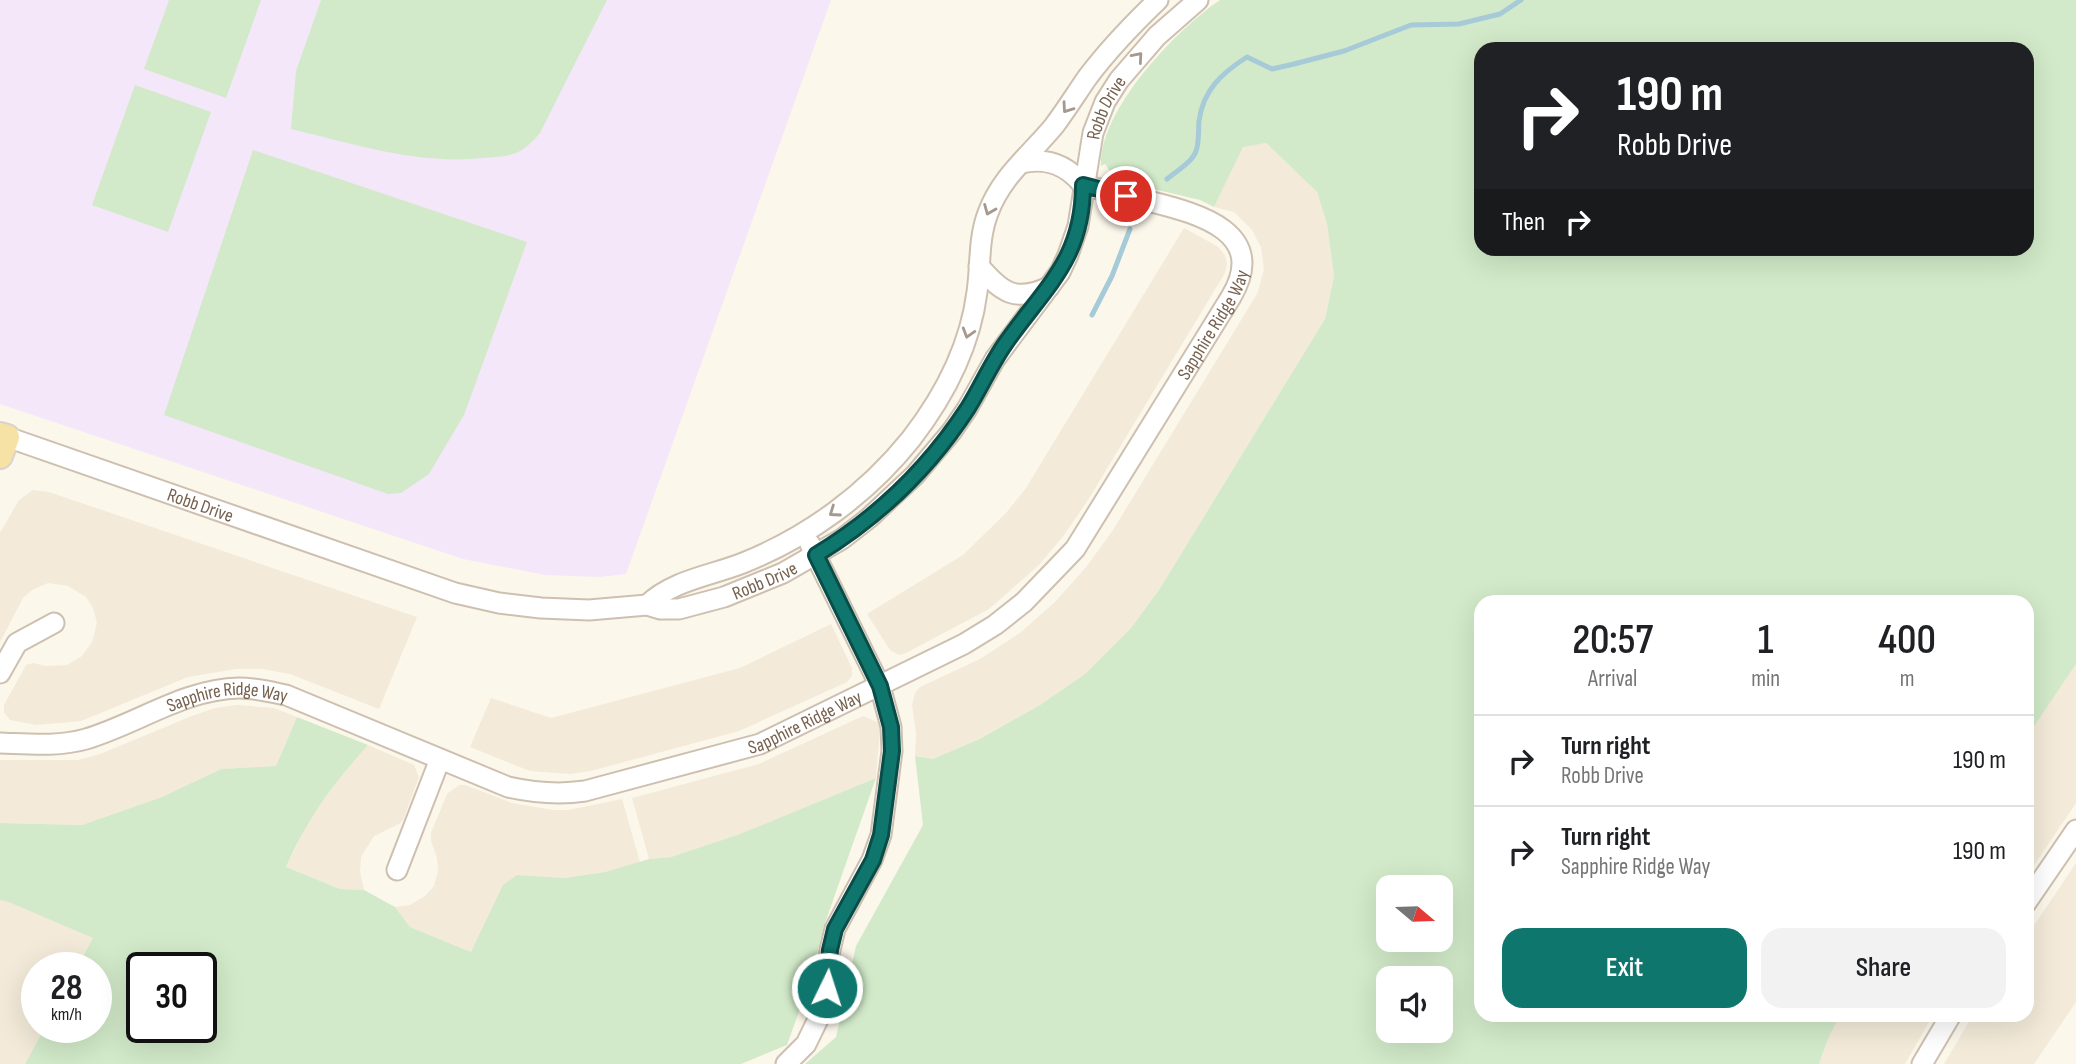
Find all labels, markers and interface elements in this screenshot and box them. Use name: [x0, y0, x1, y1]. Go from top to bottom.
one-way arrow: [1130, 53, 1142, 66]
text: 190 m: [1617, 66, 1723, 125]
icon: right: [1502, 70, 1593, 161]
street label: Robb Drive: [1082, 72, 1132, 141]
one-way arrow: [1063, 100, 1075, 113]
text: Robb Drive: [1617, 126, 1732, 165]
pin: [1096, 166, 1156, 226]
icon: arrive: [1107, 177, 1145, 215]
one-way arrow: [984, 203, 998, 215]
icon: right: [1559, 203, 1597, 241]
text: Then: [1502, 207, 1545, 238]
street label: Sapphire Ridge Way: [1173, 267, 1254, 384]
one-way arrow: [962, 327, 977, 339]
street label: Robb Drive: [164, 484, 236, 528]
one-way arrow: [829, 504, 842, 516]
street label: Robb Drive: [729, 557, 802, 605]
text: 20:57: [1572, 615, 1653, 666]
text: 1: [1758, 615, 1774, 666]
text: 400: [1878, 615, 1936, 666]
text: Arrival: [1588, 665, 1637, 693]
text: min: [1751, 665, 1780, 693]
text: m: [1900, 665, 1914, 693]
street label: Sapphire Ridge Way: [163, 678, 290, 718]
street label: Sapphire Ridge Way: [746, 686, 866, 760]
text: Turn right: [1561, 731, 1650, 762]
icon: right: [1502, 742, 1540, 780]
text: 190 m: [1953, 745, 2006, 776]
text: Robb Drive: [1561, 762, 1644, 790]
text: Turn right: [1561, 822, 1650, 853]
icon: right: [1502, 833, 1540, 871]
text: 190 m: [1953, 836, 2006, 867]
text: Sapphire Ridge Way: [1561, 853, 1710, 881]
north arrow: [1376, 875, 1452, 952]
map controls: [1376, 875, 1453, 1043]
button: Exit: [1502, 928, 1747, 1008]
button: Share: [1761, 928, 2006, 1008]
position arrow: [790, 951, 864, 1025]
speed limit sign: 30: [126, 952, 217, 1043]
button: sound: [1376, 966, 1453, 1043]
text: 28: [51, 967, 82, 1010]
text: km/h: [51, 1004, 82, 1025]

